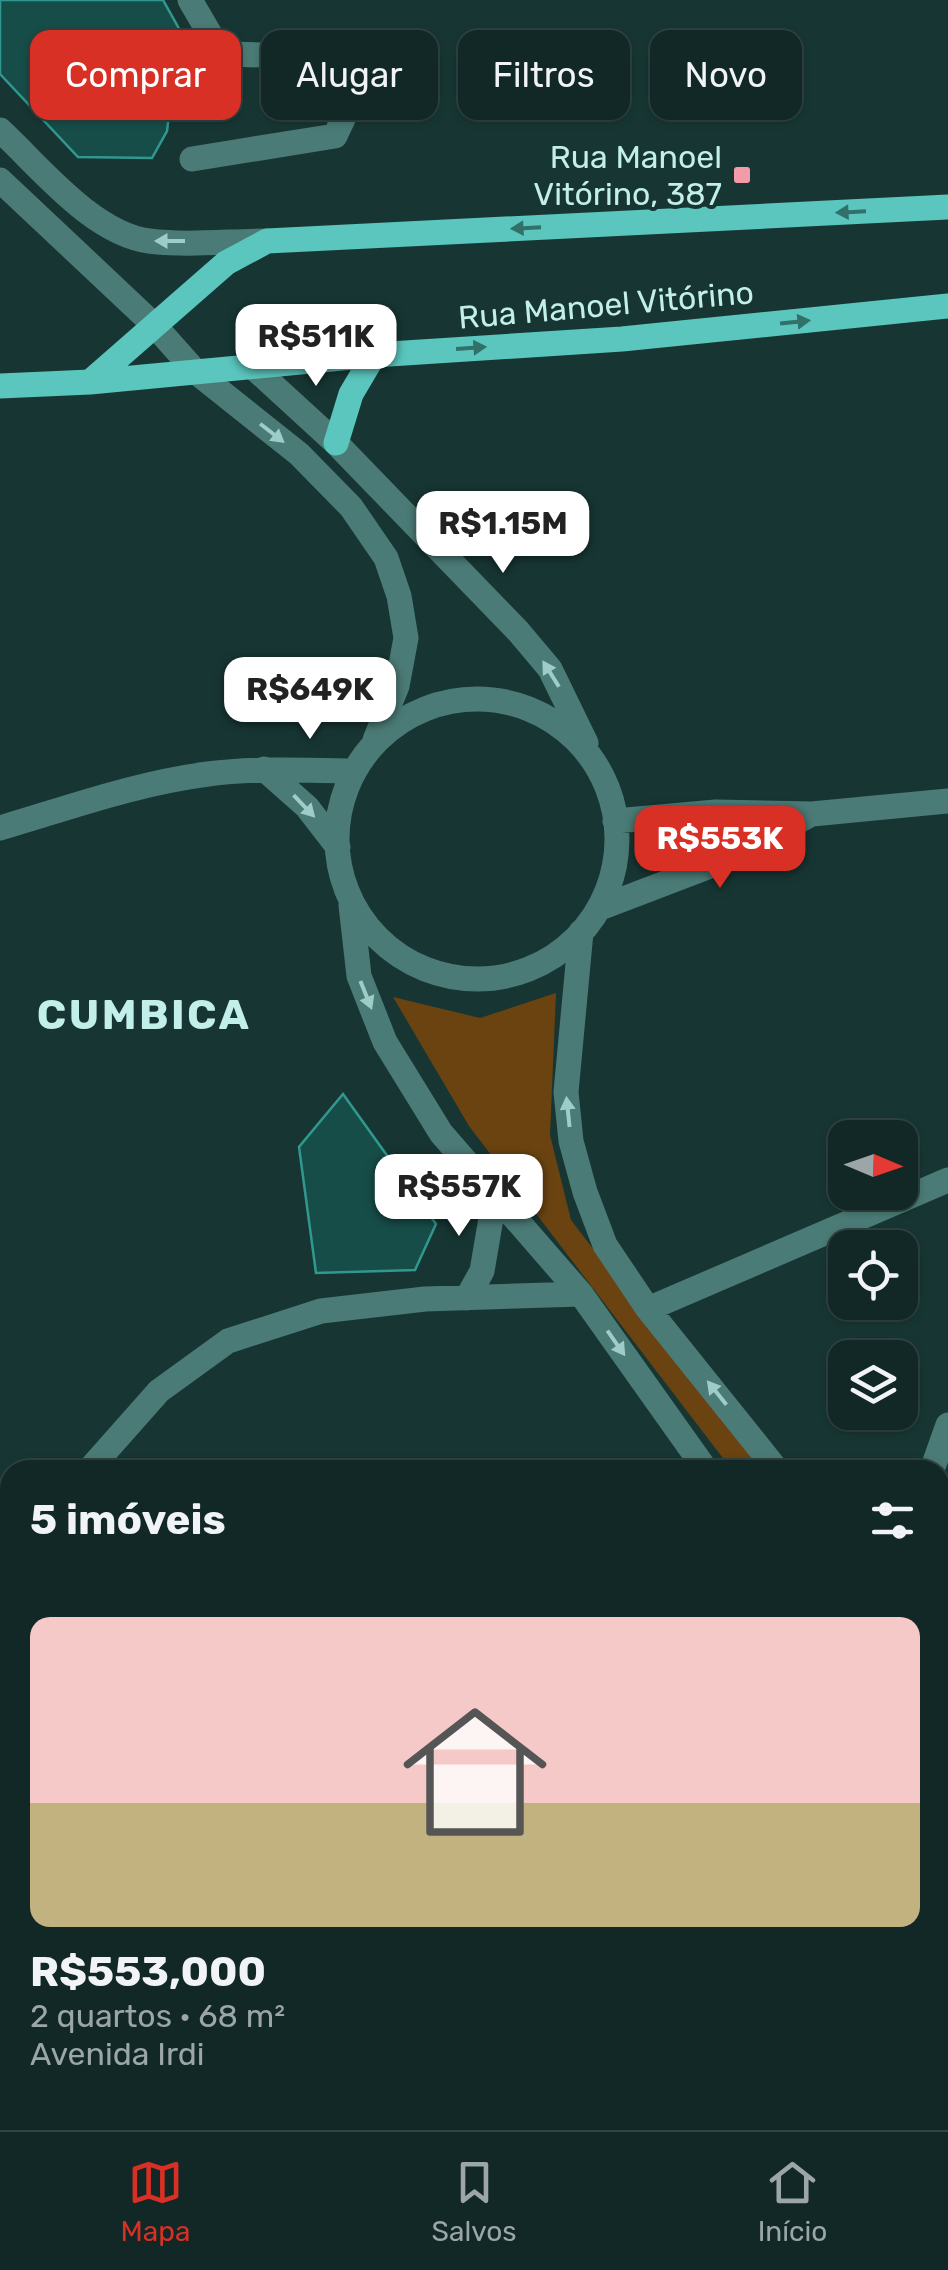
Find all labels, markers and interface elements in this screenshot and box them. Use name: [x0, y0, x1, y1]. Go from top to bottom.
chip: Comprar: [30, 30, 241, 120]
chip: Alugar: [261, 30, 438, 120]
chip: Filtros: [458, 30, 630, 120]
chip: Novo: [650, 30, 802, 120]
place label: Rua Manoel Vitórino, 387: [533, 138, 722, 213]
marker: Rua Manoel Vitórino, 387: [731, 164, 753, 186]
one-way arrow: [834, 204, 866, 220]
one-way arrow: [510, 220, 542, 236]
one-way arrow: [153, 233, 185, 249]
street label: Rua Manoel Vitórino: [457, 273, 755, 337]
pin: R$511K: [235, 304, 397, 389]
one-way arrow: [779, 313, 811, 329]
text: R$511K: [258, 317, 374, 355]
one-way arrow: [455, 340, 487, 356]
one-way arrow: [259, 422, 285, 443]
pin: R$1.15M: [411, 491, 595, 576]
text: R$1.15M: [438, 504, 568, 542]
pin: R$649K: [229, 657, 391, 742]
one-way arrow: [542, 660, 561, 687]
text: R$649K: [246, 670, 374, 708]
one-way arrow: [292, 793, 315, 817]
pin: R$553K: [639, 806, 801, 891]
text: R$553K: [656, 819, 784, 857]
one-way arrow: [359, 981, 375, 1011]
district label: CUMBICA: [37, 990, 251, 1040]
one-way arrow: [560, 1095, 576, 1127]
north arrow: [828, 1120, 918, 1210]
map controls: [828, 1120, 918, 1430]
pin: R$557K: [378, 1154, 540, 1239]
text: R$557K: [397, 1167, 521, 1205]
button: locate: [828, 1230, 918, 1320]
one-way arrow: [605, 1329, 625, 1356]
button: layers: [828, 1340, 918, 1430]
one-way arrow: [707, 1381, 728, 1406]
icon: filters: [865, 1493, 920, 1548]
text: 5 imóveis: [30, 1495, 226, 1545]
icon: home: [385, 1682, 565, 1862]
text: R$553,000: [30, 1947, 266, 1997]
text: 2 quartos · 68 m²: [30, 1997, 285, 2035]
text: Avenida Irdi: [30, 2035, 205, 2073]
tab: Mapa: [121, 2155, 190, 2248]
tab: Salvos: [432, 2155, 517, 2248]
tab: Início: [758, 2155, 827, 2248]

